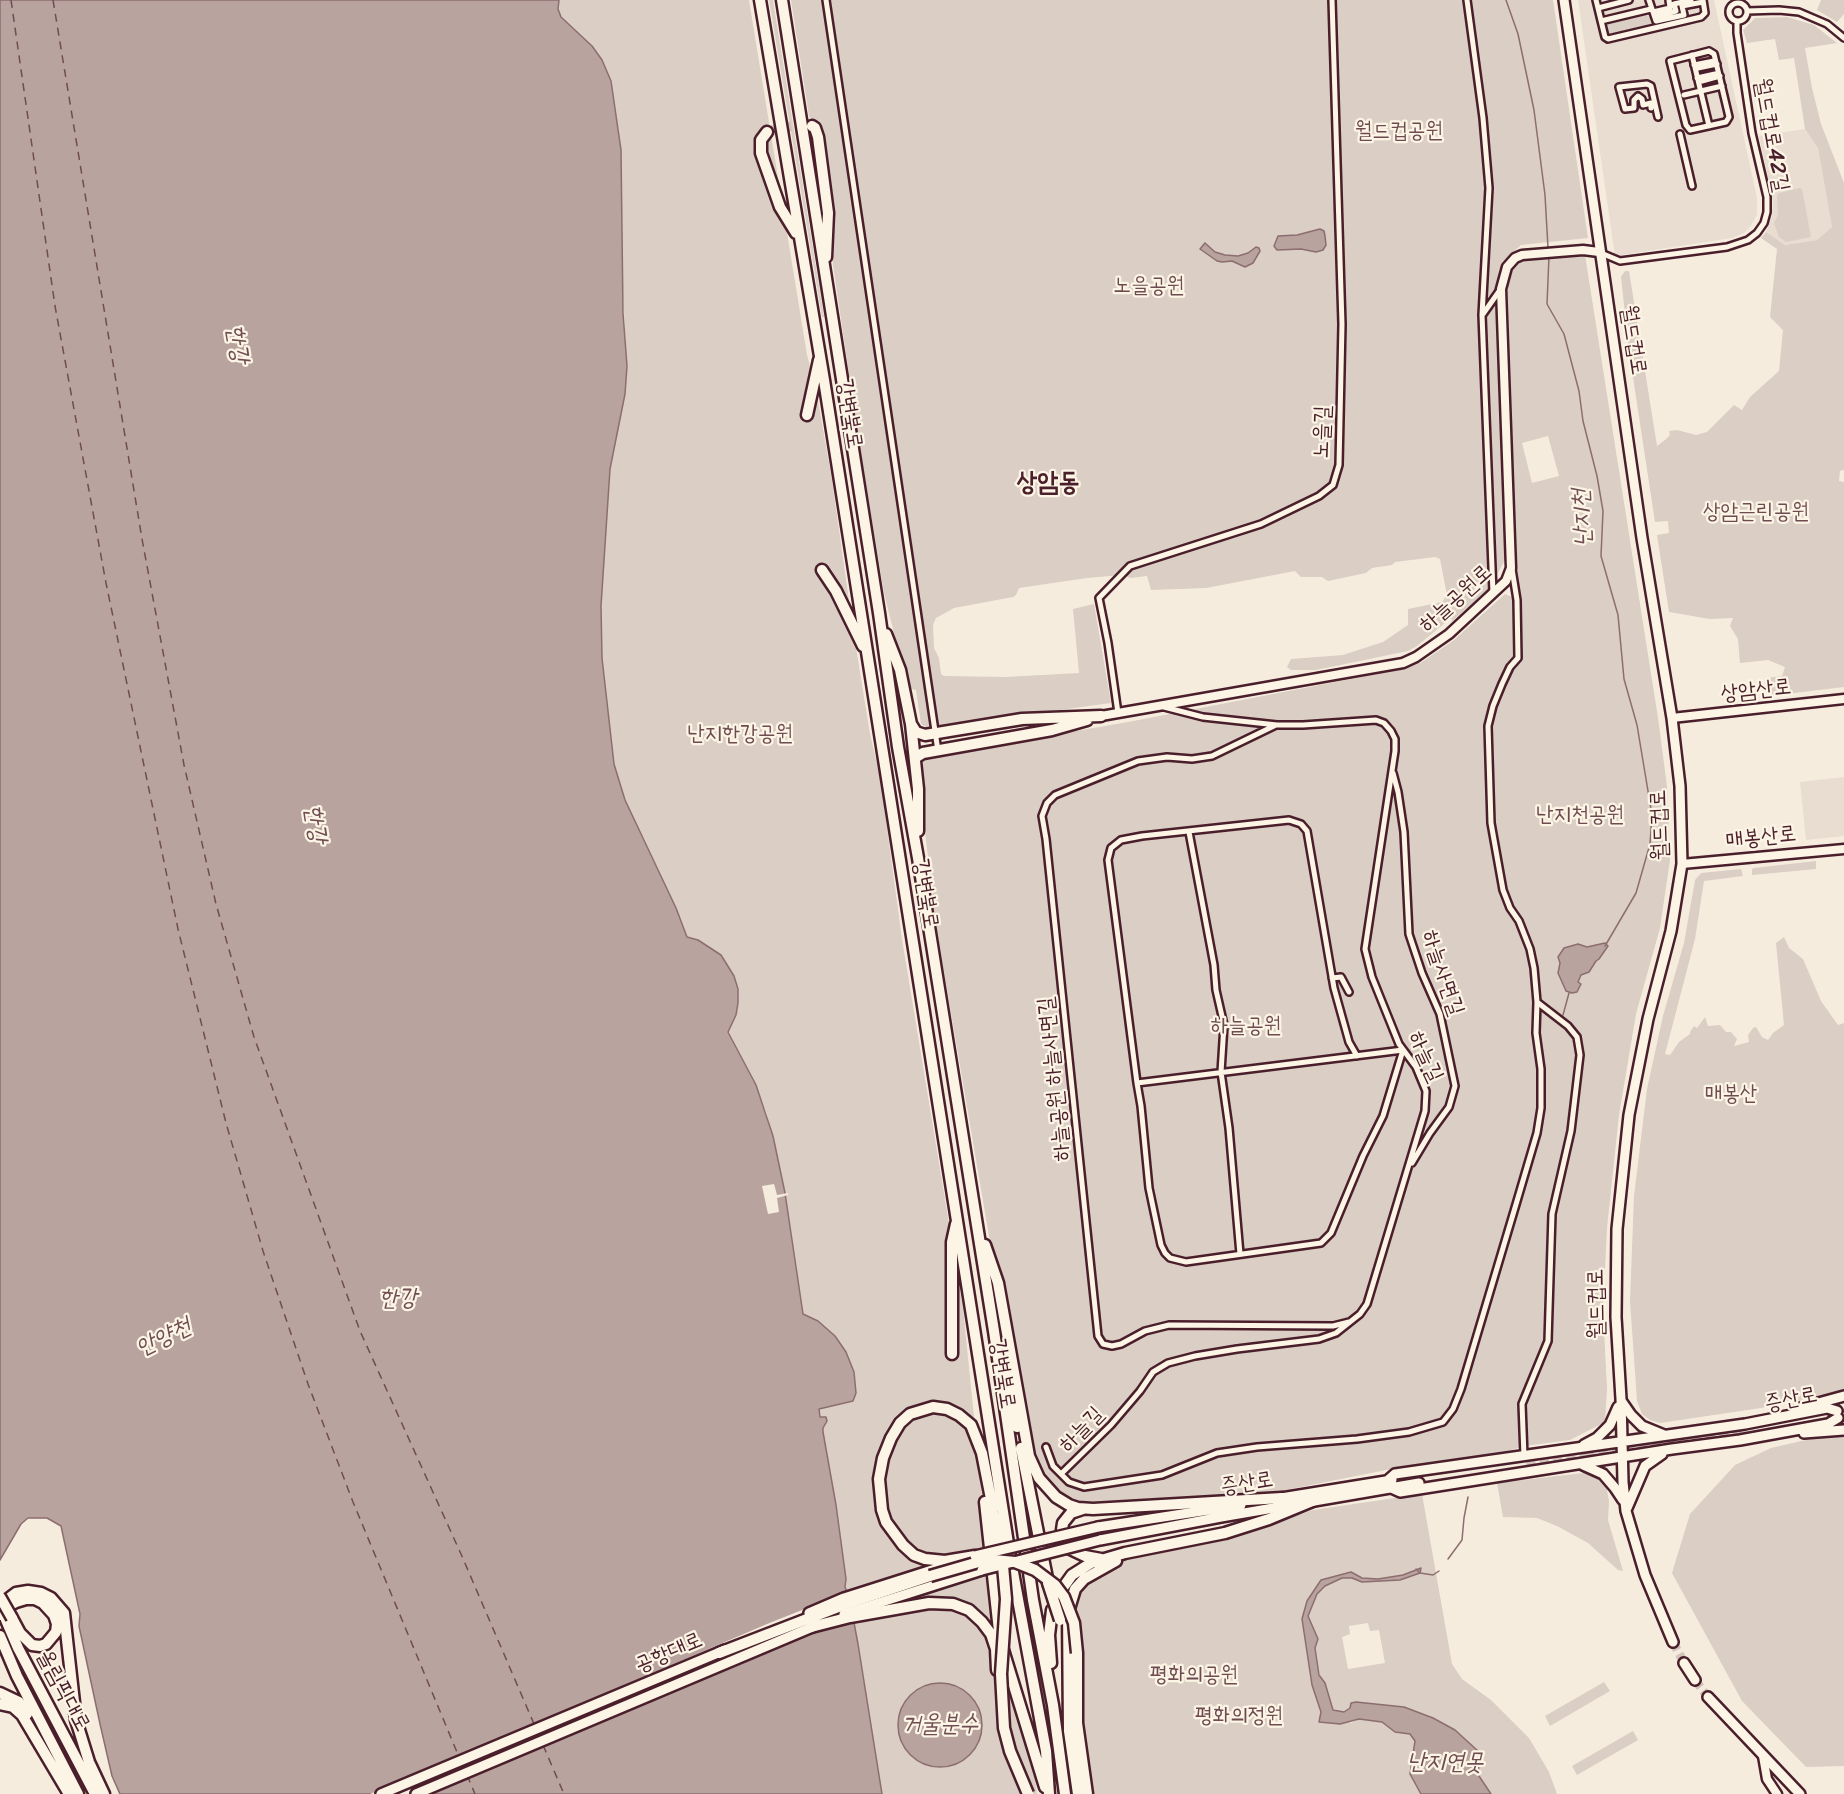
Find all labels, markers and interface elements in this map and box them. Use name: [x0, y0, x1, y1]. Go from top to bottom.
street label: 월드컵로42길: [1748, 76, 1794, 194]
park label: 월드컵공원: [1355, 118, 1443, 144]
park label: 노을공원: [1114, 273, 1184, 299]
street label: 월드컵로: [1614, 303, 1652, 377]
water label: 한강: [220, 323, 254, 365]
street label: 강변북로: [830, 377, 868, 451]
street label: 노을길: [1309, 405, 1337, 459]
district label: 상암동: [1017, 467, 1079, 499]
water label: 난지천: [1567, 488, 1599, 548]
park label: 상암근린공원: [1703, 499, 1809, 525]
street label: 하늘공원로: [1414, 560, 1498, 638]
street label: 상암산로: [1719, 674, 1793, 708]
park label: 난지한강공원: [687, 721, 793, 747]
street label: 월드컵로: [1646, 789, 1674, 861]
park label: 난지천공원: [1536, 802, 1624, 828]
water label: 한강: [298, 803, 332, 845]
street label: 매봉산로: [1724, 821, 1798, 855]
street label: 강변북로: [906, 857, 944, 931]
street label: 하늘사면길: [1415, 927, 1469, 1019]
street label: 하늘공원 하늘사면길: [1033, 996, 1077, 1162]
park label: 하늘공원: [1211, 1013, 1281, 1039]
street label: 하늘길: [1402, 1027, 1448, 1087]
park label: 매봉산: [1704, 1081, 1758, 1107]
street label: 월드컵로: [1583, 1268, 1611, 1340]
water label: 한강: [379, 1285, 417, 1313]
water label: 안양천: [132, 1312, 196, 1364]
street label: 강변북로: [983, 1337, 1021, 1411]
street label: 증산로: [1762, 1382, 1820, 1418]
street label: 하늘길: [1054, 1402, 1110, 1458]
street label: 증산로: [1219, 1467, 1275, 1501]
street label: 공항대로: [631, 1627, 707, 1679]
street label: 올림픽대로: [31, 1646, 95, 1736]
park label: 평화의공원: [1150, 1662, 1238, 1688]
park label: 평화의정원: [1195, 1703, 1283, 1729]
water label: 거울분수: [901, 1711, 979, 1739]
water label: 난지연못: [1406, 1749, 1484, 1777]

